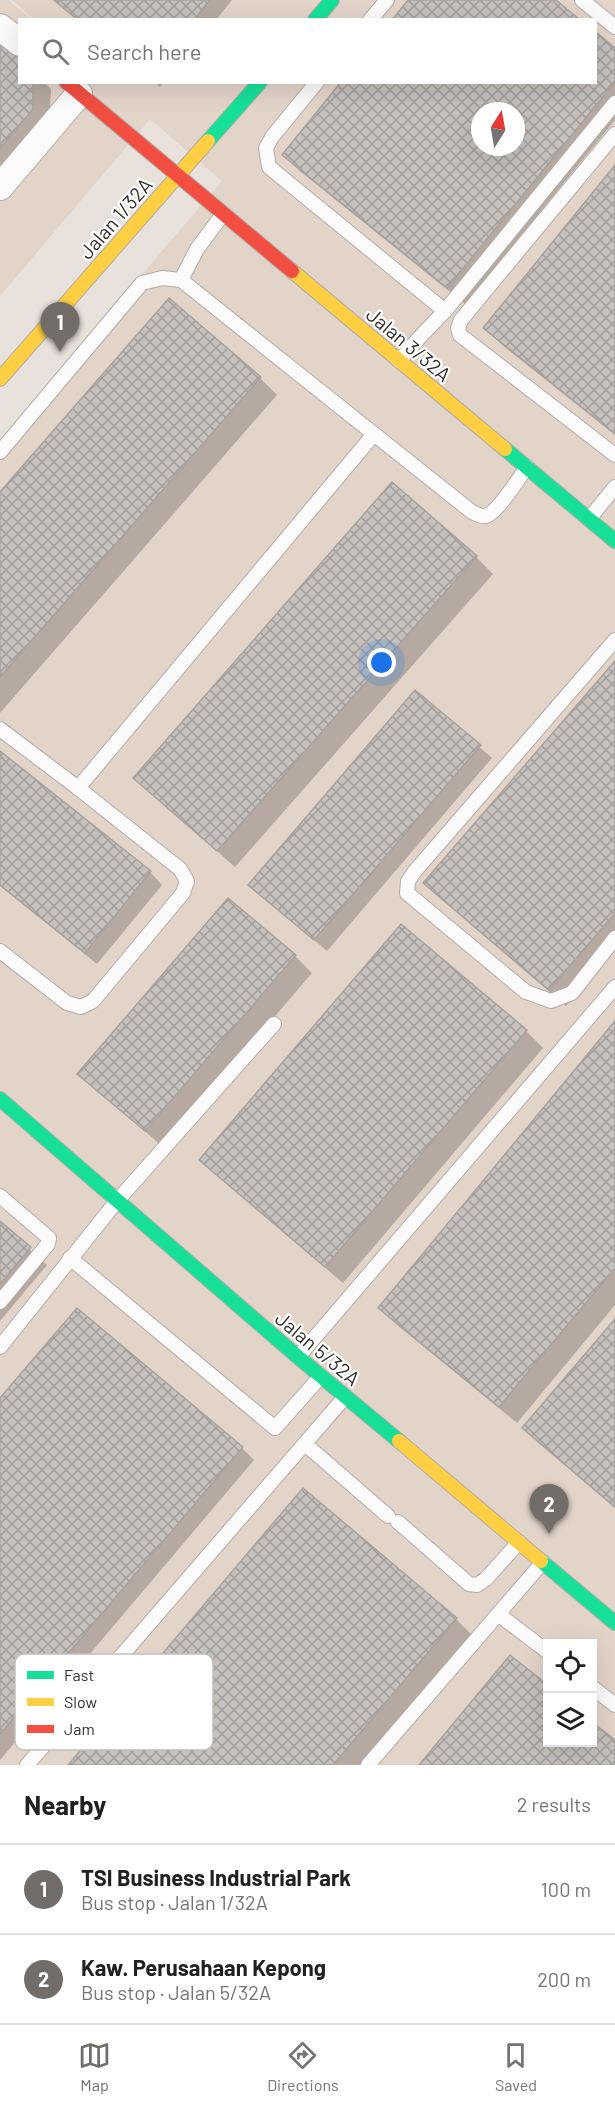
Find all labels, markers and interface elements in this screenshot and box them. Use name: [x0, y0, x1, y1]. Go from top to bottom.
search box: [18, 18, 597, 84]
icon: search: [39, 35, 72, 68]
text: Search here: [87, 38, 201, 64]
north arrow: [471, 102, 525, 156]
street label: Jalan 1/32A: [73, 173, 157, 263]
pin: 1: [40, 302, 80, 352]
street label: Jalan 3/32A: [362, 302, 456, 386]
your location: [367, 648, 396, 677]
street label: Jalan 5/32A: [271, 1306, 365, 1390]
pin: 2: [530, 1484, 568, 1534]
map controls: [543, 1639, 597, 1747]
button: locate: [543, 1639, 597, 1693]
legend: [15, 1654, 213, 1750]
text: Fast: [64, 1665, 94, 1684]
text: Slow: [64, 1692, 97, 1711]
button: layers: [543, 1693, 597, 1747]
text: Jam: [64, 1719, 95, 1738]
text: Nearby: [24, 1789, 106, 1820]
text: 2 results: [517, 1792, 591, 1816]
text: TSI Business Industrial Park: [81, 1864, 351, 1890]
text: 1: [40, 1877, 47, 1901]
text: 100 m: [541, 1877, 591, 1901]
text: Bus stop · Jalan 1/32A: [81, 1890, 268, 1914]
text: Kaw. Perusahaan Kepong: [81, 1954, 326, 1980]
text: 2: [38, 1967, 49, 1991]
text: 200 m: [537, 1967, 591, 1991]
text: Bus stop · Jalan 5/32A: [81, 1980, 271, 2004]
tab: Map: [78, 2039, 111, 2094]
tab: Directions: [267, 2039, 339, 2094]
tab: Saved: [495, 2039, 537, 2094]

